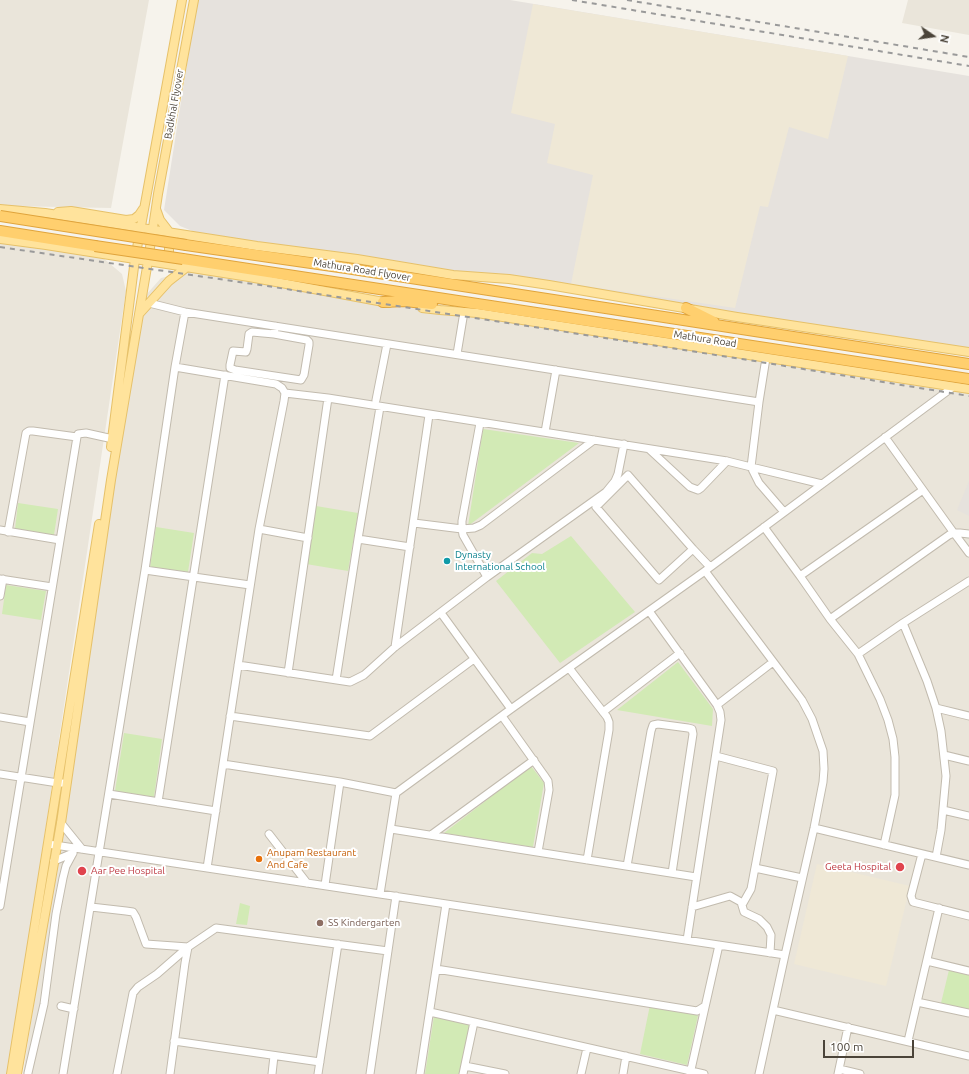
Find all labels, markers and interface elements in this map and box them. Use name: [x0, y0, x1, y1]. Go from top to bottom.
north arrow: [913, 16, 953, 56]
text: N: [938, 33, 951, 44]
street label: Badkhal Flyover: [162, 68, 186, 140]
street label: Mathura Road Flyover: [312, 256, 412, 284]
street label: Mathura Road: [673, 328, 737, 350]
place label: Dynasty International School: [455, 549, 545, 572]
marker: Dynasty International School: [442, 556, 452, 566]
place label: Anupam Restaurant And Cafe: [267, 847, 356, 870]
marker: Anupam Restaurant And Cafe: [254, 854, 264, 864]
place label: Geeta Hospital: [825, 861, 891, 873]
marker: Geeta Hospital: [894, 861, 906, 873]
marker: Aar Pee Hospital: [76, 865, 88, 877]
place label: Aar Pee Hospital: [91, 865, 165, 877]
place label: SS Kindergarten: [328, 917, 400, 929]
marker: SS Kindergarten: [315, 918, 325, 928]
scale bar: [825, 1032, 916, 1058]
text: 100 m: [830, 1040, 863, 1053]

